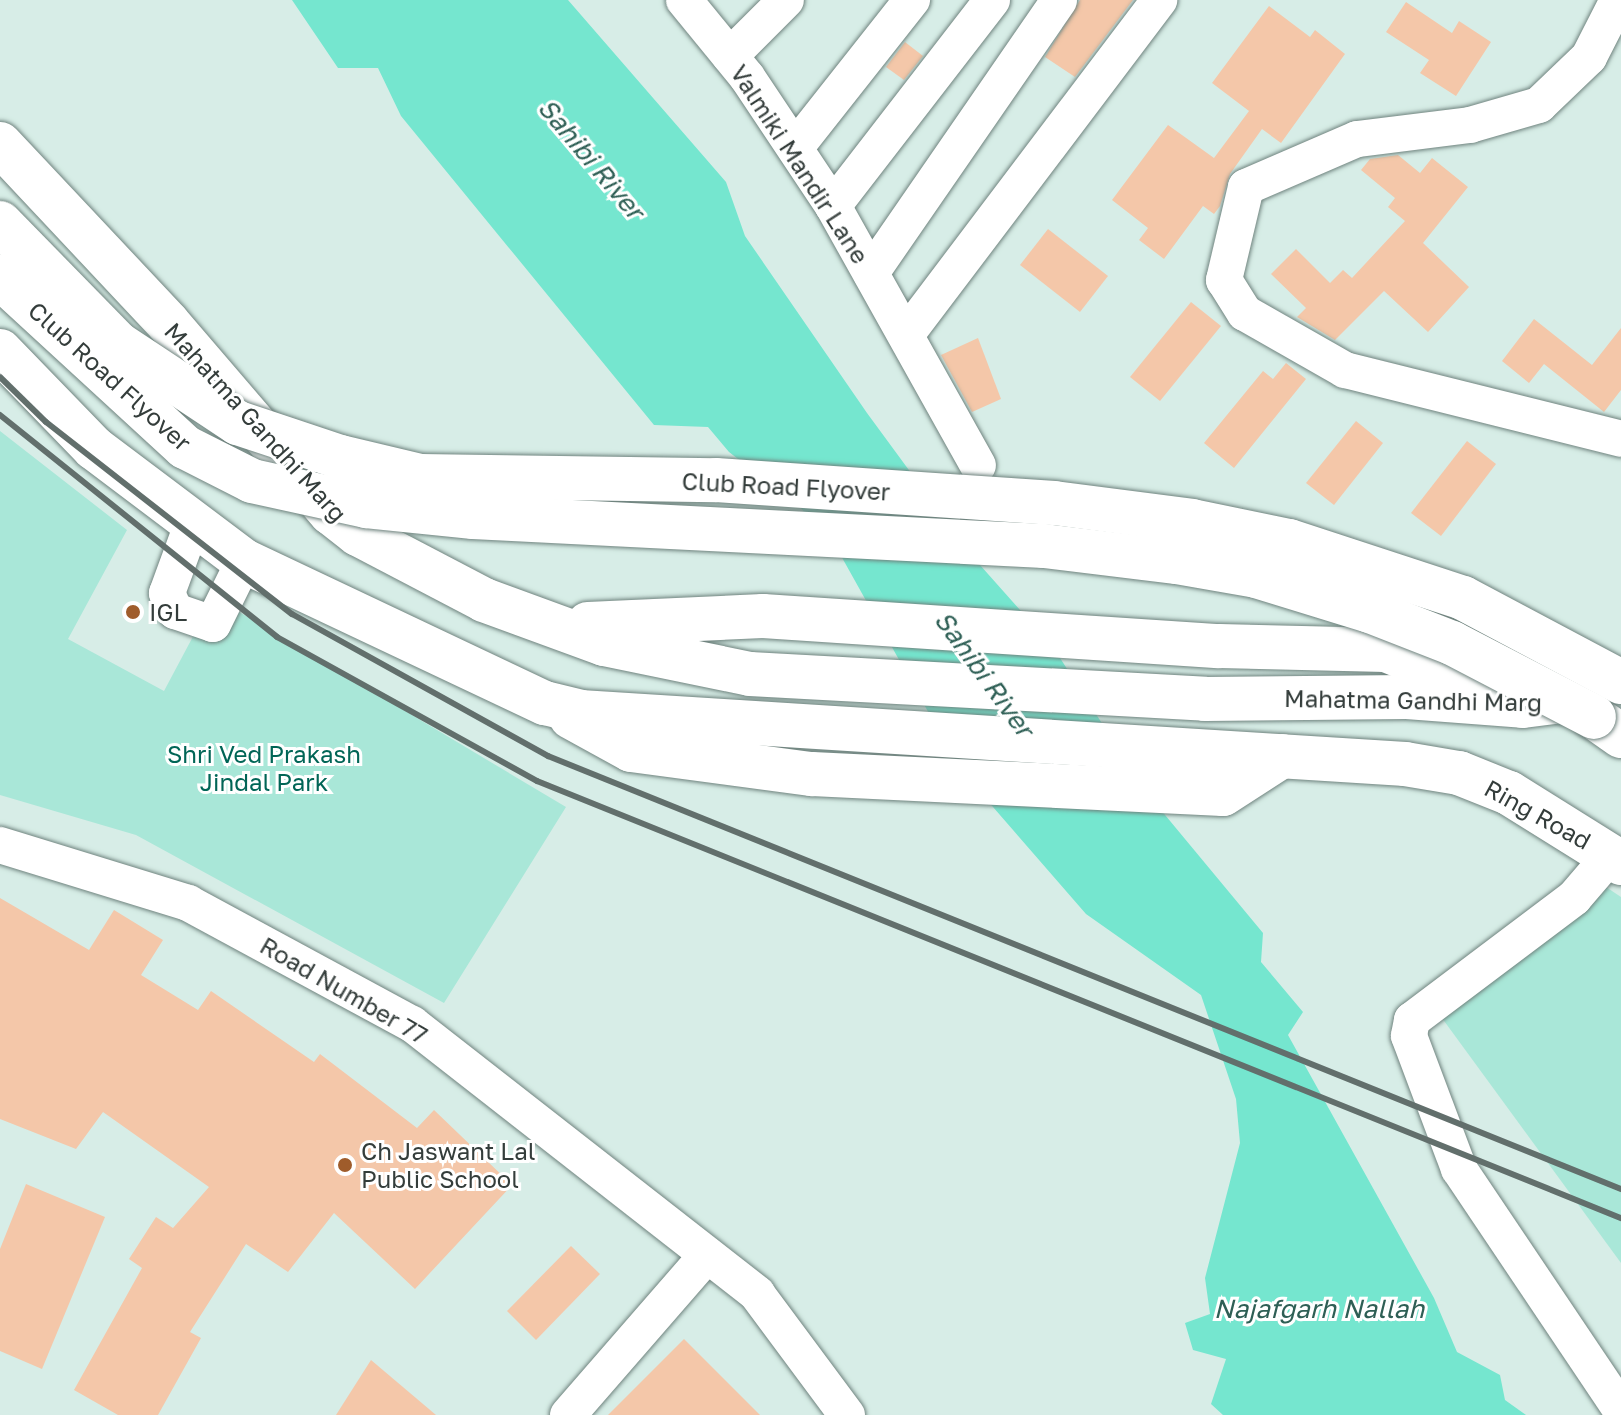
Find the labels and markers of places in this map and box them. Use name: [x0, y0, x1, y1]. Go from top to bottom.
place label: IGL: [149, 598, 187, 626]
marker: IGL: [124, 603, 142, 621]
place label: Ch Jaswant Lal Public School: [361, 1137, 535, 1193]
marker: Ch Jaswant Lal Public School: [336, 1156, 354, 1174]

